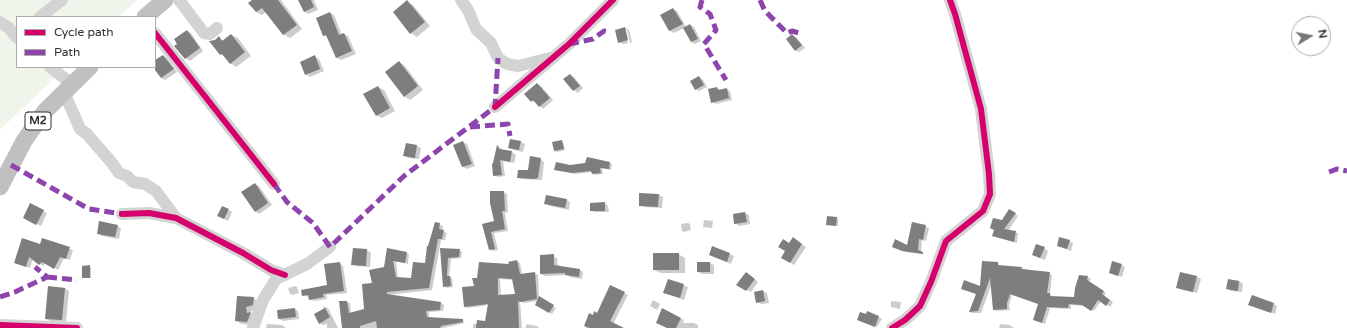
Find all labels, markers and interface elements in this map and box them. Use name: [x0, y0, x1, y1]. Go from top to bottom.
legend: [16, 16, 156, 68]
north arrow: [1291, 16, 1331, 56]
text: Cycle path: [54, 25, 113, 39]
text: N: [1315, 29, 1329, 39]
text: Path: [54, 45, 80, 59]
road number: M2: [25, 112, 51, 130]

